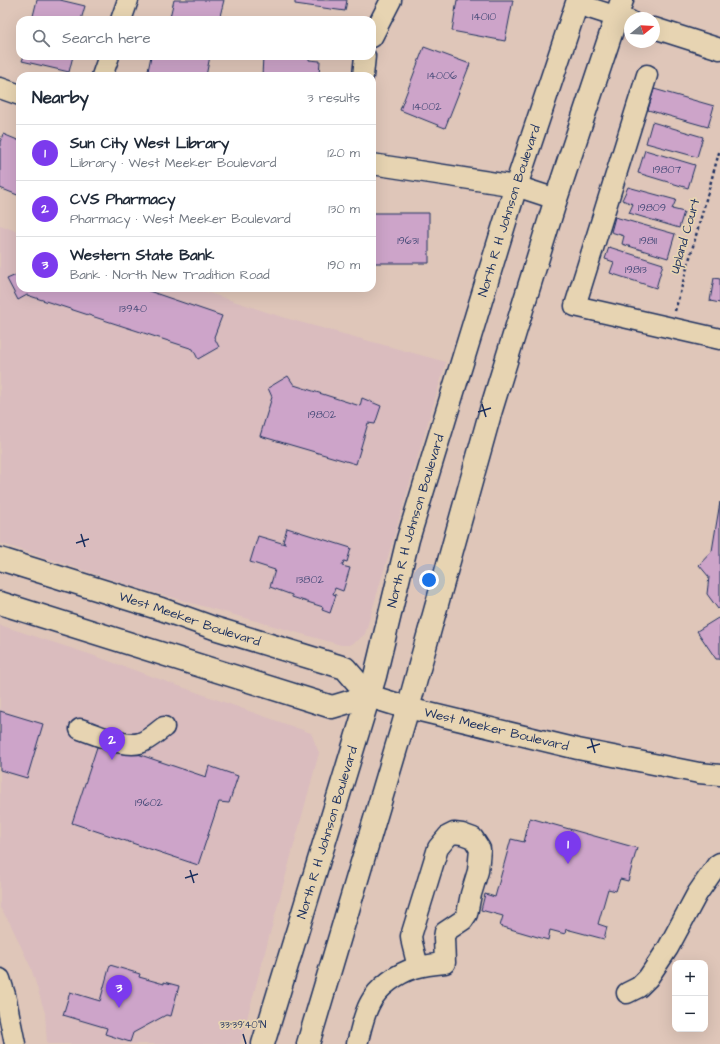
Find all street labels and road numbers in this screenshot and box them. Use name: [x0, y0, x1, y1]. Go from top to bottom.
street label: North R H Johnson Boulevard: [474, 122, 545, 299]
street label: Upland Court: [666, 196, 704, 276]
street label: North R H Johnson Boulevard: [383, 432, 449, 609]
street label: West Meeker Boulevard: [117, 587, 263, 651]
street label: West Meeker Boulevard: [422, 703, 571, 756]
street label: North R H Johnson Boulevard: [293, 744, 362, 921]

